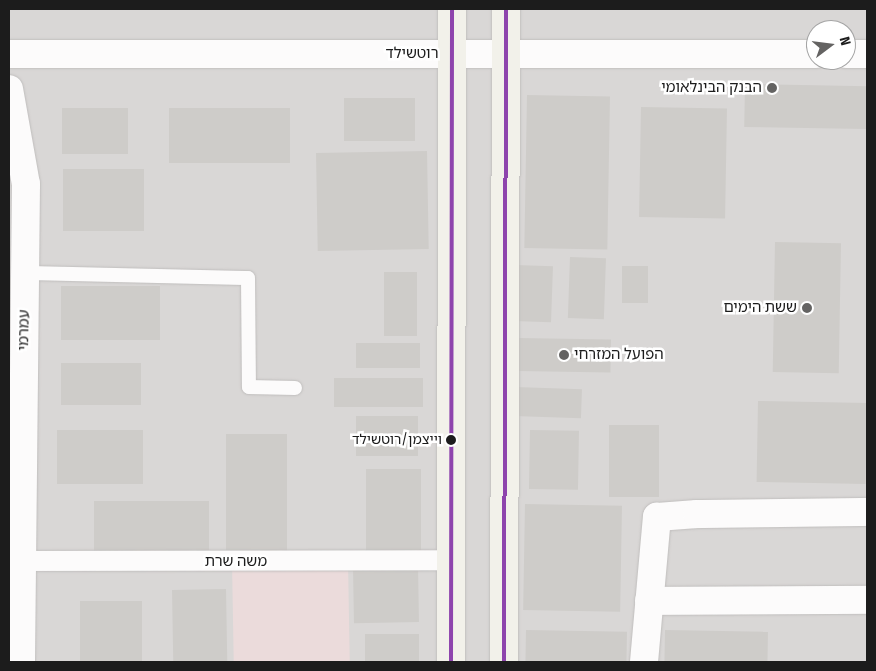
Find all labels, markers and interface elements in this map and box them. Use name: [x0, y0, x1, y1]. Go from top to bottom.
north arrow: [806, 20, 856, 70]
text: N: [836, 35, 854, 47]
street label: רוטשילד: [386, 45, 438, 63]
place label: הבנק הבינלאומי: [661, 79, 762, 97]
marker: הבנק הבינלאומי: [766, 82, 778, 94]
place label: ששת הימים: [723, 299, 797, 317]
marker: ששת הימים: [801, 302, 813, 314]
street label: עמרמי: [15, 309, 33, 351]
place label: הפועל המזרחי: [574, 346, 664, 364]
marker: הפועל המזרחי: [558, 349, 570, 361]
place label: וייצמן/רוטשילד: [352, 432, 442, 448]
marker: וייצמן/רוטשילד: [446, 435, 456, 445]
street label: משה שרת: [205, 553, 267, 571]

